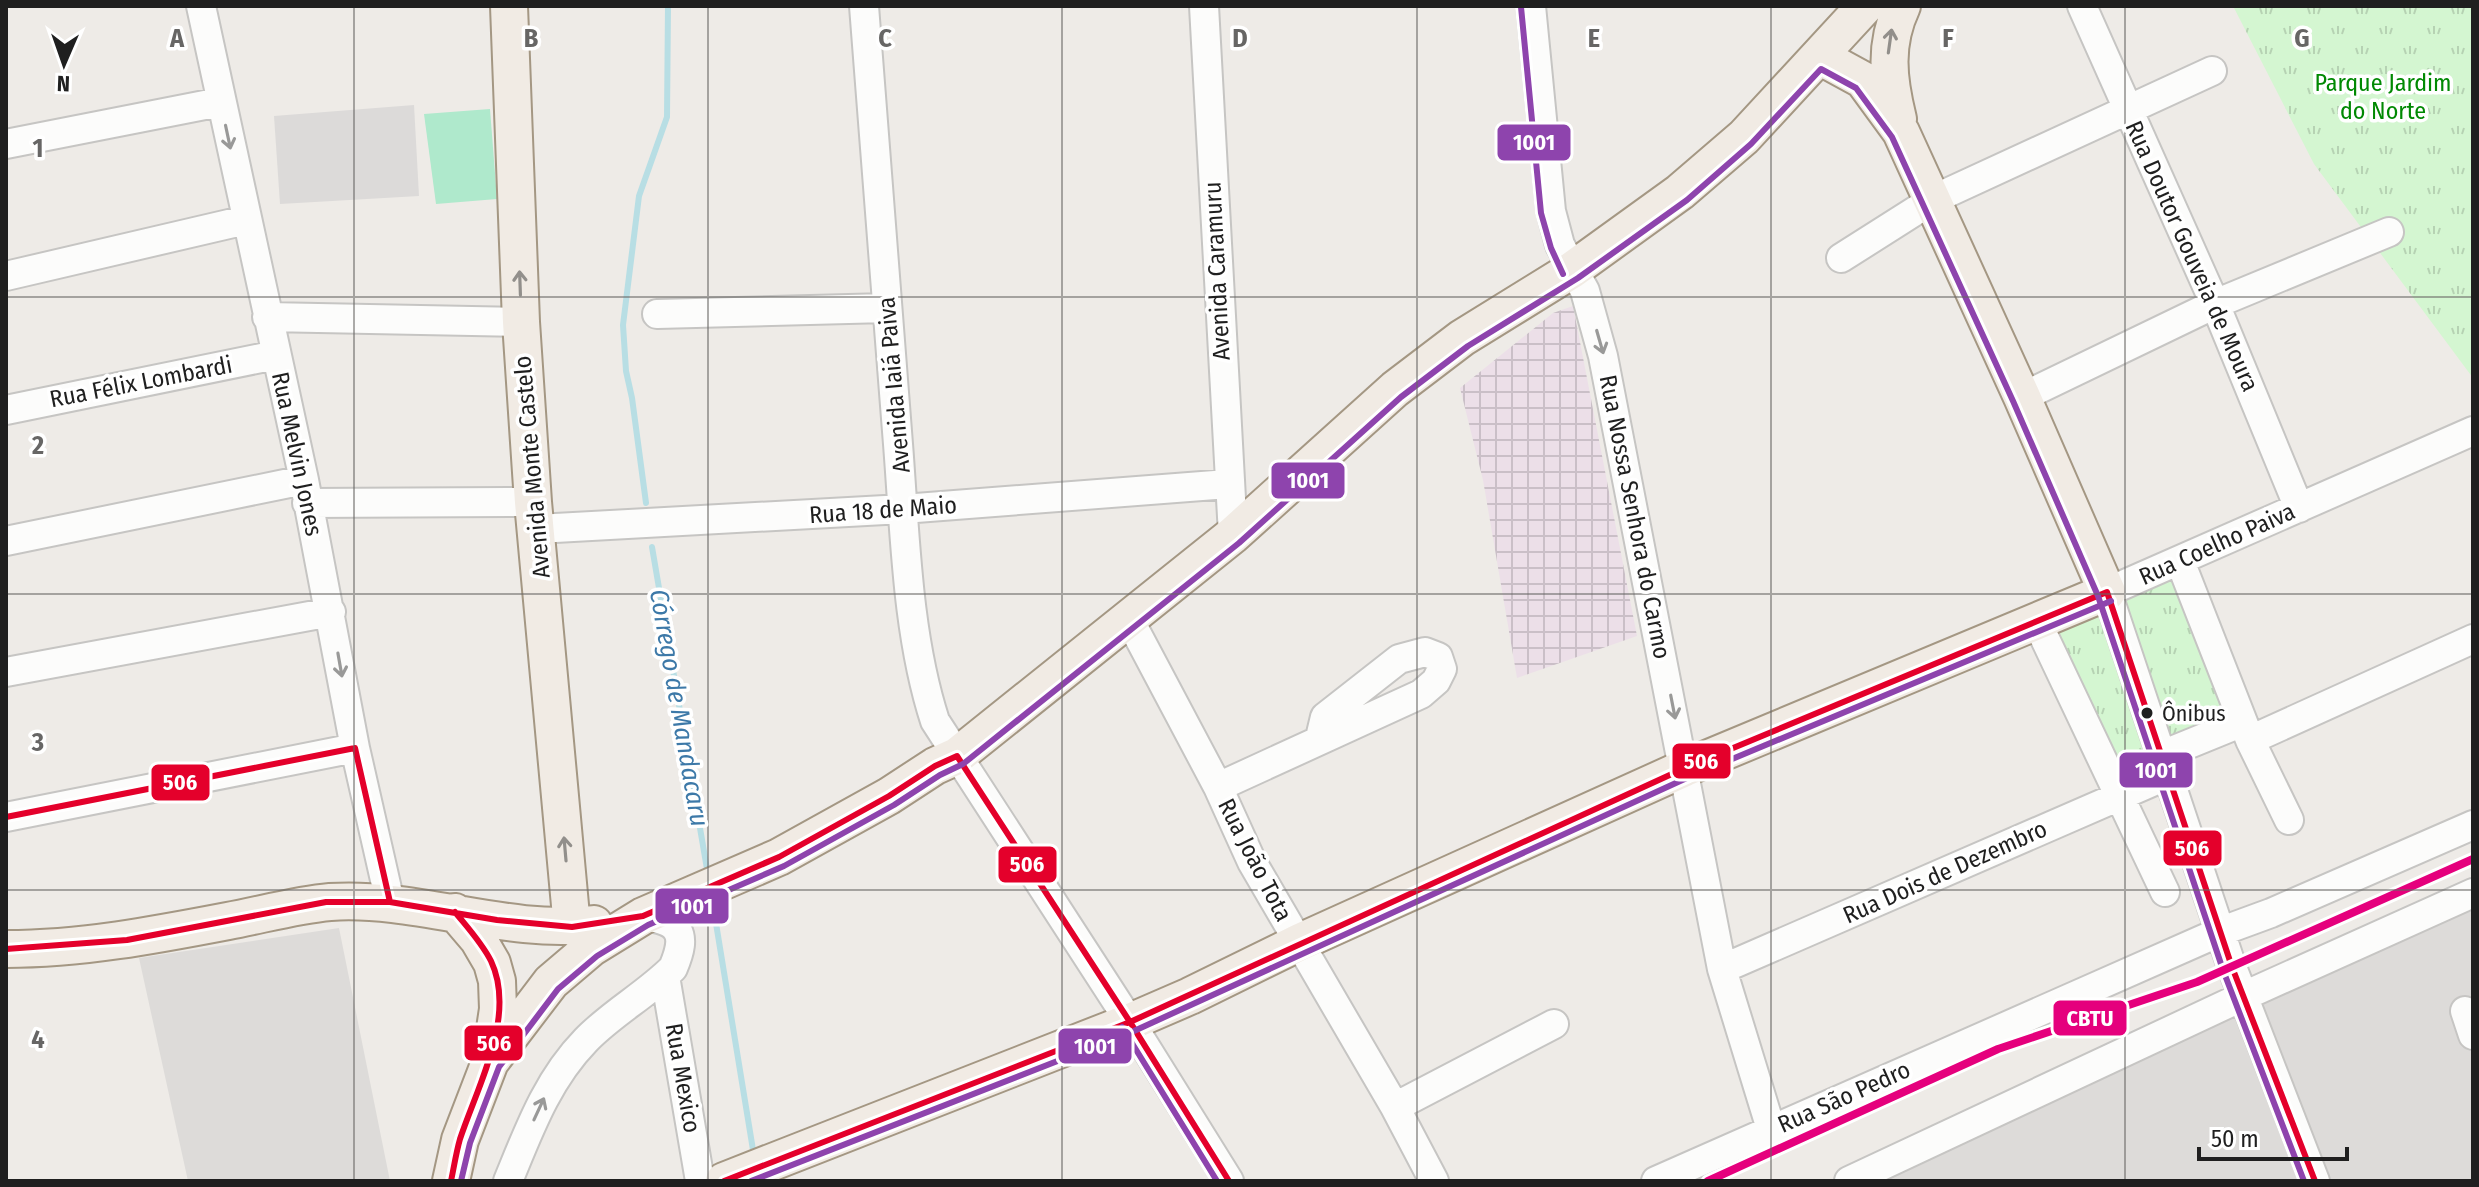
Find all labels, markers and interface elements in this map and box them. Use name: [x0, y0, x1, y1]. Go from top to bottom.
text: A: [169, 23, 185, 54]
text: B: [524, 23, 539, 54]
text: C: [878, 23, 892, 54]
text: D: [1232, 23, 1248, 54]
text: E: [1588, 23, 1600, 54]
text: F: [1942, 23, 1954, 54]
text: G: [2294, 23, 2310, 54]
north arrow: [24, 24, 104, 104]
one-way arrow: [1883, 28, 1898, 54]
park label: Parque Jardim do Norte: [2314, 69, 2452, 125]
text: N: [56, 70, 70, 97]
street label: Rua Doutor Gouveia de Moura: [2120, 116, 2264, 396]
line badge: 1001: [1496, 123, 1572, 162]
one-way arrow: [221, 124, 236, 150]
text: 1001: [1513, 129, 1555, 156]
text: 1: [33, 133, 44, 164]
street label: Avenida Caramuru: [1198, 181, 1236, 361]
one-way arrow: [512, 270, 527, 297]
street label: Avenida Iaiá Paiva: [872, 296, 916, 474]
one-way arrow: [1593, 329, 1608, 355]
street label: Rua Félix Lombardi: [47, 351, 235, 413]
street label: Avenida Monte Castelo: [508, 355, 556, 579]
street label: Rua Melvin Jones: [266, 369, 328, 539]
street label: Rua Nossa Senhora do Carmo: [1594, 373, 1676, 661]
text: 2: [31, 430, 44, 461]
line badge: 1001: [1270, 461, 1346, 500]
text: 1001: [1287, 467, 1329, 494]
street label: Rua 18 de Maio: [808, 491, 958, 529]
street label: Rua Coelho Paiva: [2135, 497, 2299, 591]
water label: Córrego de Mandacaru: [643, 587, 715, 829]
one-way arrow: [333, 652, 348, 678]
one-way arrow: [1666, 694, 1681, 719]
place label: Ônibus: [2162, 700, 2226, 727]
marker: Ônibus: [2139, 705, 2155, 721]
text: 3: [31, 727, 44, 758]
line badge: 506: [1671, 742, 1732, 780]
text: 506: [1684, 748, 1718, 775]
line badge: 1001: [2118, 751, 2194, 789]
text: 1001: [2135, 757, 2177, 784]
line badge: 506: [150, 763, 211, 802]
text: 506: [163, 769, 197, 796]
street label: Rua João Tota: [1212, 794, 1298, 926]
street label: Rua Dois de Dezembro: [1839, 814, 2051, 930]
line badge: 506: [2162, 829, 2223, 867]
text: 506: [2175, 835, 2209, 862]
one-way arrow: [557, 836, 572, 863]
line badge: 506: [997, 845, 1058, 884]
text: 506: [1010, 851, 1044, 878]
line badge: 1001: [654, 887, 730, 925]
text: 1001: [671, 893, 713, 920]
line badge: CBTU: [2052, 999, 2128, 1037]
text: CBTU: [2066, 1005, 2114, 1032]
street label: Rua Mexico: [660, 1021, 706, 1135]
text: 4: [31, 1024, 45, 1055]
line badge: 506: [463, 1024, 524, 1062]
line badge: 1001: [1057, 1027, 1133, 1065]
text: 506: [477, 1030, 511, 1057]
text: 1001: [1074, 1033, 1116, 1060]
street label: Rua São Pedro: [1774, 1055, 1914, 1139]
one-way arrow: [532, 1097, 547, 1122]
scale bar: [2199, 1111, 2347, 1161]
text: 50 m: [2211, 1125, 2259, 1153]

